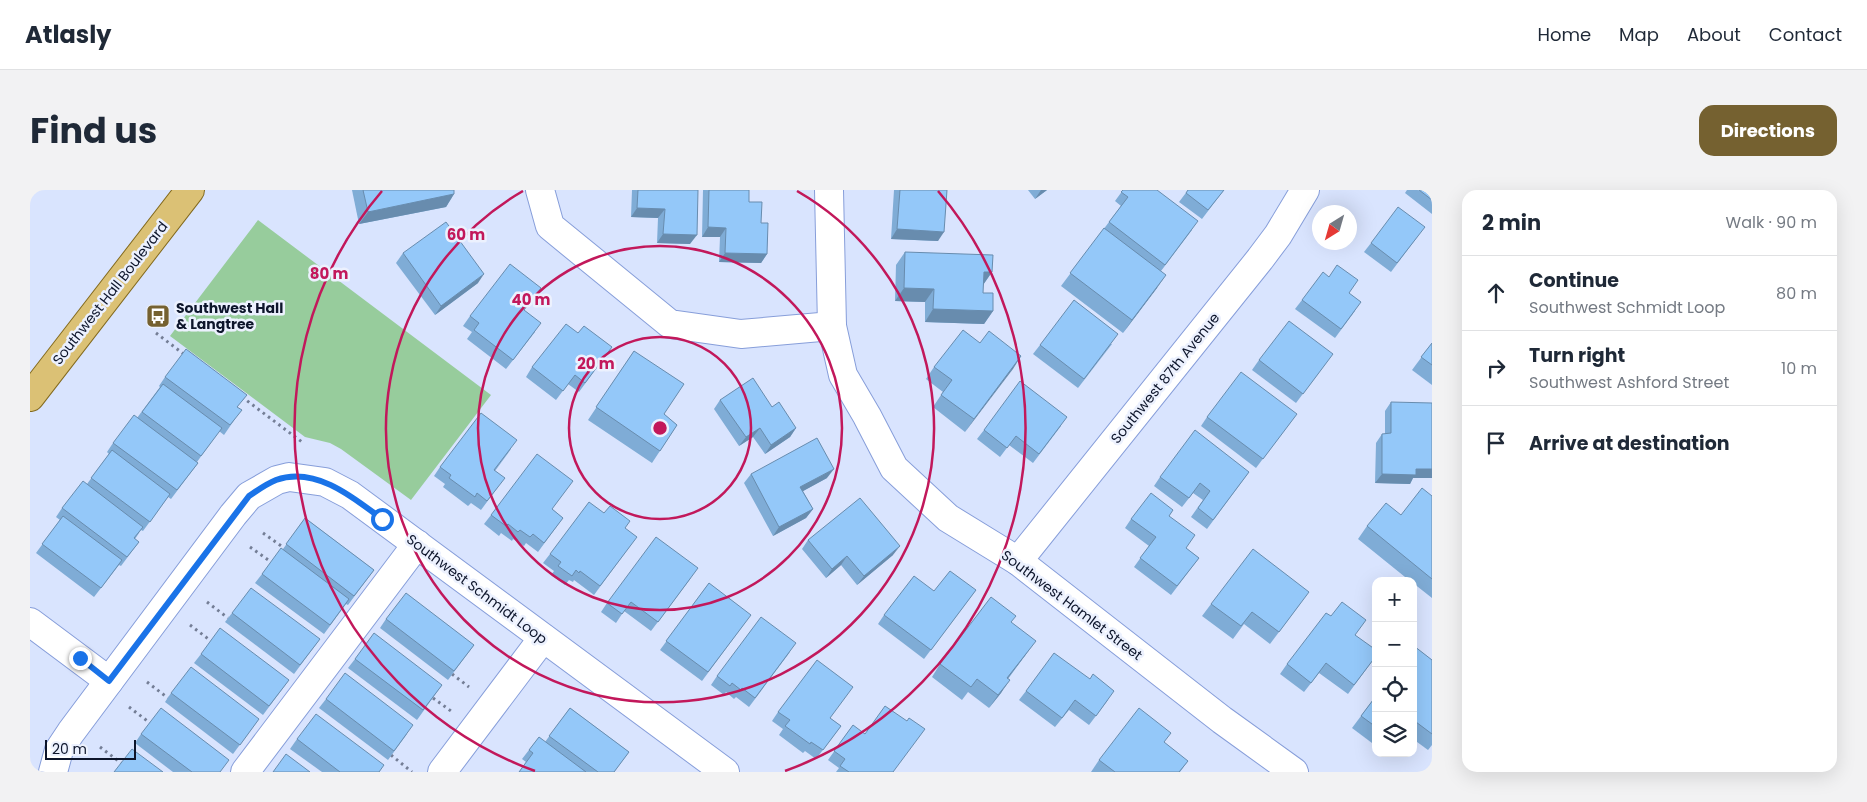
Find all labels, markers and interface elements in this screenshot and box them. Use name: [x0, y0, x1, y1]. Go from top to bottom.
text: Atlasly: [25, 18, 111, 51]
text: Home: [1537, 22, 1591, 47]
text: Map: [1619, 22, 1659, 47]
text: About: [1687, 22, 1741, 47]
text: Contact: [1769, 22, 1842, 47]
button: Directions: [1699, 105, 1837, 156]
text: Find us: [30, 106, 157, 155]
north arrow: [1312, 205, 1357, 250]
text: 2 min: [1482, 208, 1541, 237]
text: Walk · 90 m: [1726, 211, 1817, 234]
street label: Southwest Hall Boulevard: [48, 217, 172, 369]
text: 60 m: [447, 224, 485, 245]
text: 80 m: [310, 263, 348, 284]
text: Continue: [1529, 267, 1619, 294]
icon: ahead: [1482, 279, 1510, 307]
text: 80 m: [1776, 282, 1817, 305]
text: 40 m: [511, 289, 551, 310]
text: Southwest Schmidt Loop: [1529, 296, 1725, 319]
place label: Southwest Hall & Langtree: [176, 298, 283, 334]
bus stop icon: Southwest Hall & Langtree: [145, 303, 171, 329]
street label: Southwest 87th Avenue: [1106, 308, 1224, 448]
text: Turn right: [1529, 342, 1625, 369]
text: 20 m: [577, 353, 615, 374]
icon: right: [1482, 354, 1510, 382]
text: 10 m: [1781, 357, 1817, 380]
text: Southwest Ashford Street: [1529, 371, 1729, 394]
centre of rings: [651, 419, 669, 437]
icon: arrive: [1482, 429, 1510, 457]
text: Arrive at destination: [1529, 430, 1730, 457]
route start: [371, 508, 394, 531]
street label: Southwest Schmidt Loop: [402, 529, 552, 649]
street label: Southwest Hamlet Street: [997, 545, 1147, 665]
map controls: [1372, 577, 1417, 757]
button: +: [1372, 577, 1417, 622]
button: −: [1372, 622, 1417, 667]
route end: [69, 647, 92, 670]
button: locate: [1372, 667, 1417, 712]
button: layers: [1372, 712, 1417, 757]
scale bar: [45, 737, 136, 760]
text: 20 m: [52, 739, 87, 759]

